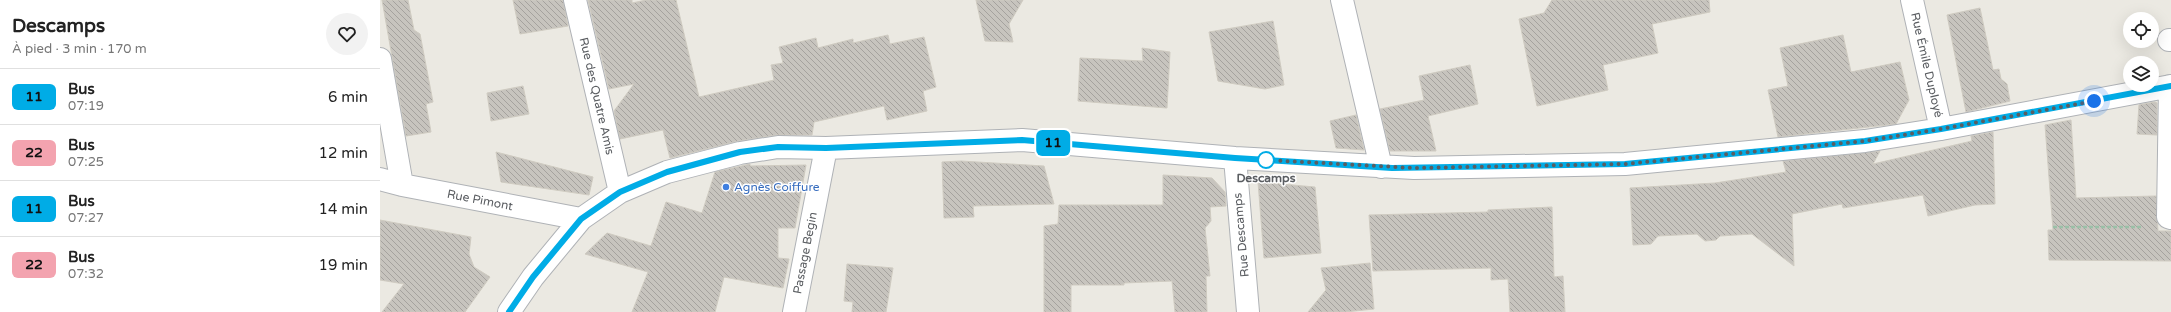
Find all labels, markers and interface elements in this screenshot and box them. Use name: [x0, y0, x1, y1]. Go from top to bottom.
street label: Rue Émile Duployé: [1908, 11, 1946, 119]
map controls: [2123, 12, 2159, 92]
button: locate: [2123, 12, 2159, 48]
button: heart: [326, 13, 368, 55]
text: Descamps: [12, 15, 105, 37]
street label: Rue des Quatre Amis: [577, 36, 617, 156]
text: À pied · 3 min · 170 m: [12, 41, 147, 57]
button: layers: [2123, 56, 2159, 92]
text: Bus: [68, 80, 95, 98]
text: 11: [25, 88, 43, 105]
text: 6 min: [328, 88, 368, 106]
your location: [2084, 91, 2104, 111]
text: 07:19: [68, 98, 104, 114]
line badge: 11: [1035, 130, 1071, 156]
text: 11: [1044, 134, 1062, 151]
text: Bus: [68, 136, 95, 154]
text: 22: [25, 144, 43, 161]
text: 12 min: [319, 144, 368, 162]
marker: Descamps: [1257, 151, 1275, 169]
text: 07:25: [68, 154, 104, 170]
place label: Descamps: [1237, 171, 1296, 186]
place label: Agnès Coiffure: [734, 180, 820, 194]
marker: Agnès Coiffure: [721, 182, 731, 192]
street label: Rue Pimont: [446, 187, 515, 213]
text: Bus: [68, 192, 95, 210]
street label: Rue Descamps: [1230, 192, 1252, 278]
text: 11: [25, 200, 43, 217]
text: 14 min: [319, 200, 368, 218]
text: 07:27: [68, 210, 104, 226]
street label: Passage Begin: [790, 211, 820, 295]
text: Bus: [68, 248, 95, 266]
text: 22: [25, 256, 43, 273]
text: 19 min: [319, 256, 368, 274]
text: 07:32: [68, 266, 104, 282]

